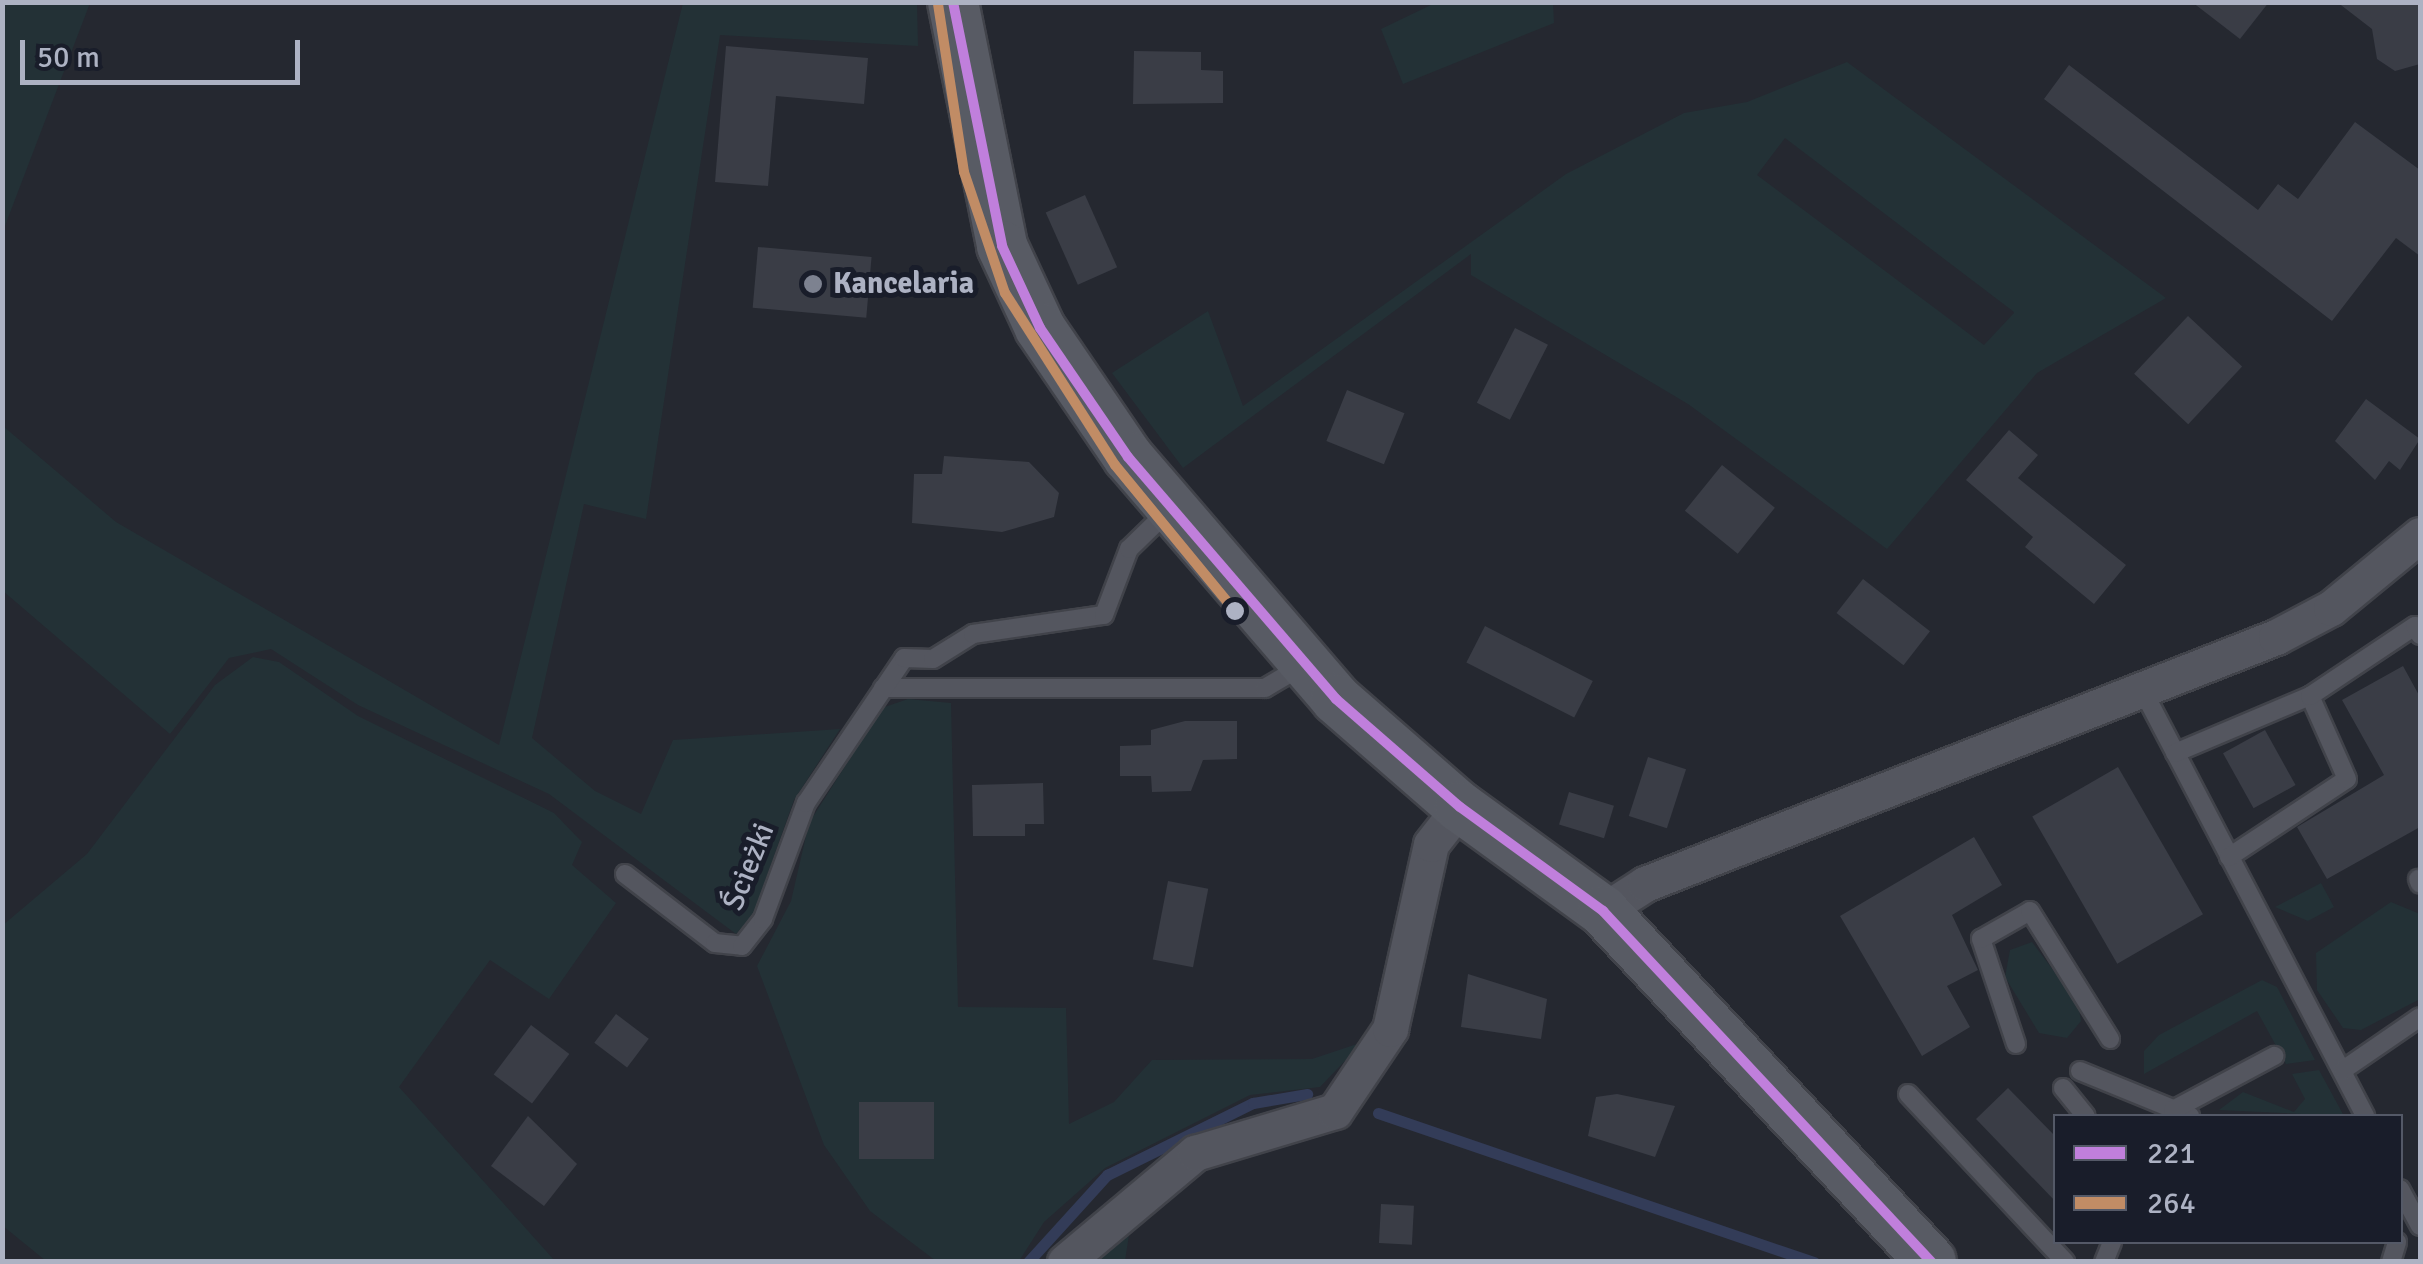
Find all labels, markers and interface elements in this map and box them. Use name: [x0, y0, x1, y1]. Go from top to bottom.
scale bar: [25, 20, 305, 82]
text: 50 m: [37, 39, 100, 76]
place label: Kancelaria: [833, 266, 974, 302]
marker: Kancelaria: [802, 273, 824, 295]
unlabelled marker: [1225, 601, 1245, 621]
street label: Ścieżki: [715, 818, 783, 916]
legend: [2053, 1114, 2403, 1244]
text: 221: [2147, 1135, 2196, 1172]
text: 264: [2147, 1185, 2196, 1222]

